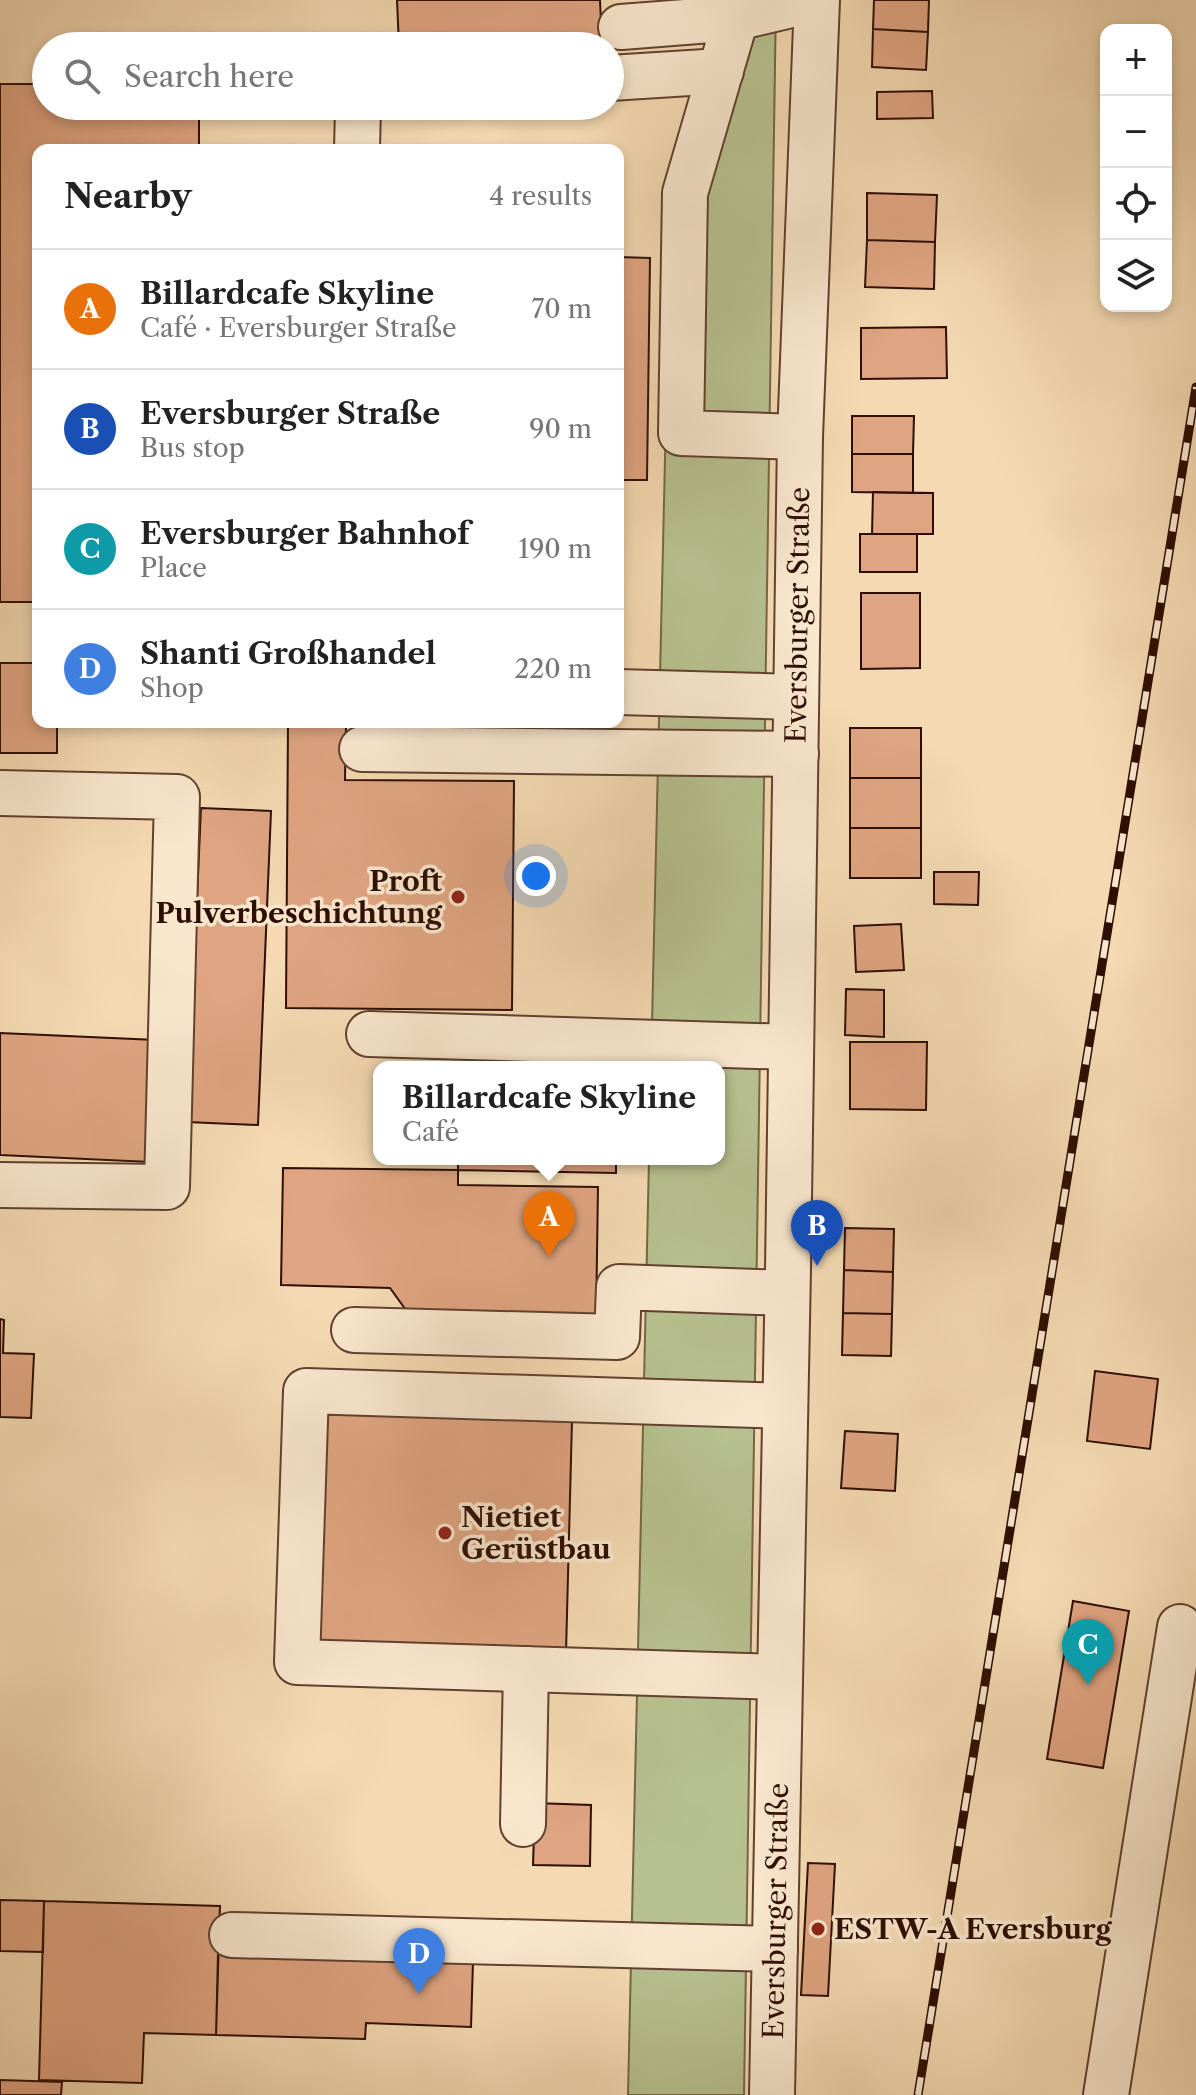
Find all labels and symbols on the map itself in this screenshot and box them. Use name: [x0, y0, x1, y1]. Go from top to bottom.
street label: Eversburger Straße: [779, 487, 816, 744]
your location: [516, 856, 556, 896]
place label: Proft Pulverbeschichtung: [155, 864, 443, 930]
marker: Proft Pulverbeschichtung: [449, 888, 467, 906]
pin: A: [523, 1191, 575, 1257]
pin: B: [791, 1200, 843, 1266]
place label: Nietiet Gerüstbau: [461, 1500, 611, 1566]
marker: Nietiet Gerüstbau: [436, 1524, 454, 1542]
pin: C: [1062, 1619, 1114, 1685]
street label: Eversburger Straße: [756, 1782, 795, 2040]
place label: ESTW-A Eversburg: [834, 1912, 1113, 1946]
marker: ESTW-A Eversburg: [809, 1920, 827, 1938]
pin: D: [393, 1928, 445, 1994]

